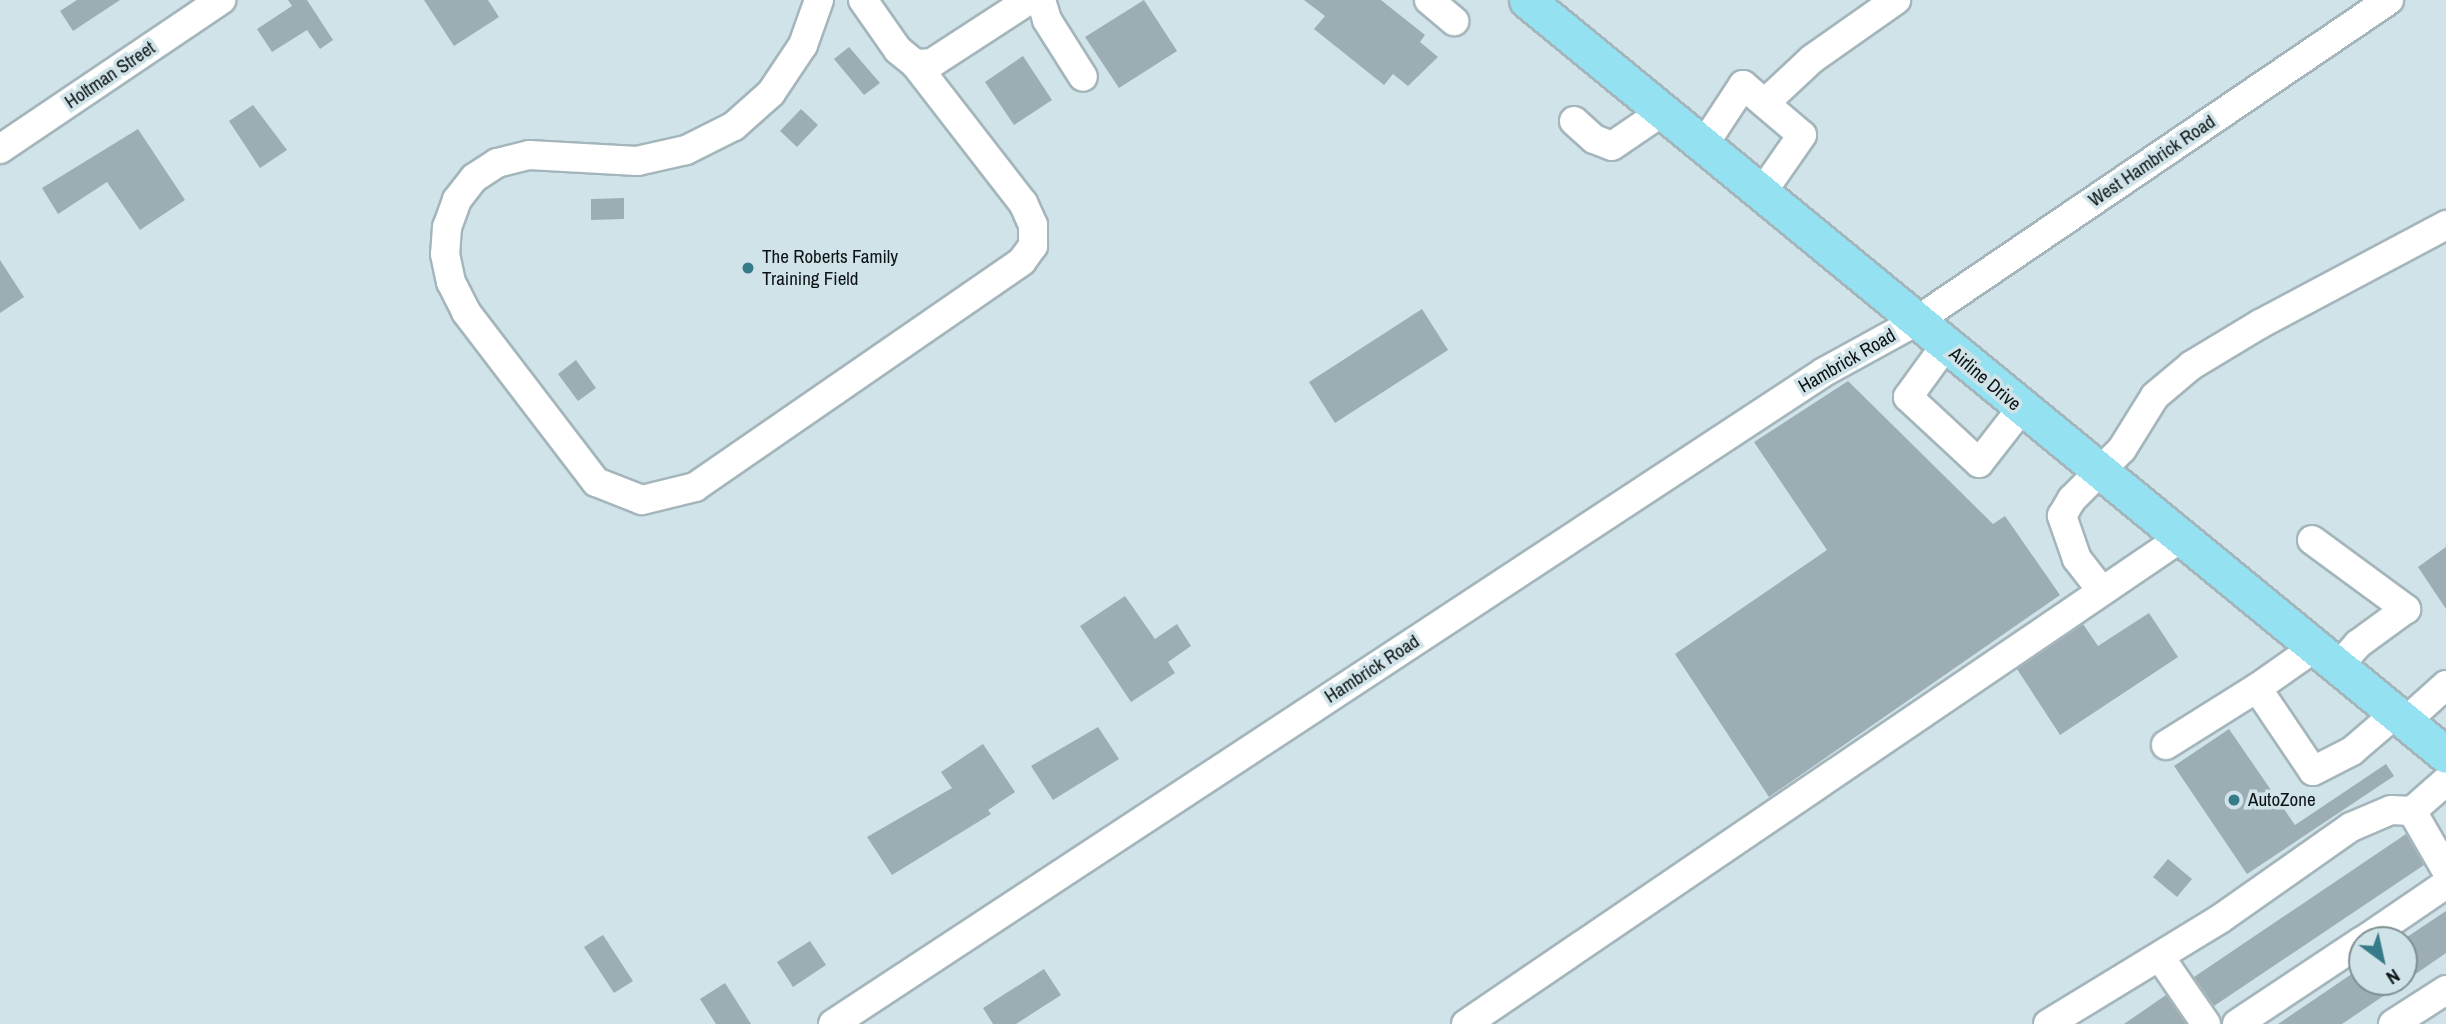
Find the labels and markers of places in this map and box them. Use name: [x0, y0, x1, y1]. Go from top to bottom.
place label: The Roberts Family Training Field: [762, 246, 898, 290]
marker: The Roberts Family Training Field: [740, 260, 756, 276]
place label: AutoZone: [2248, 789, 2316, 811]
marker: AutoZone: [2226, 792, 2242, 808]

